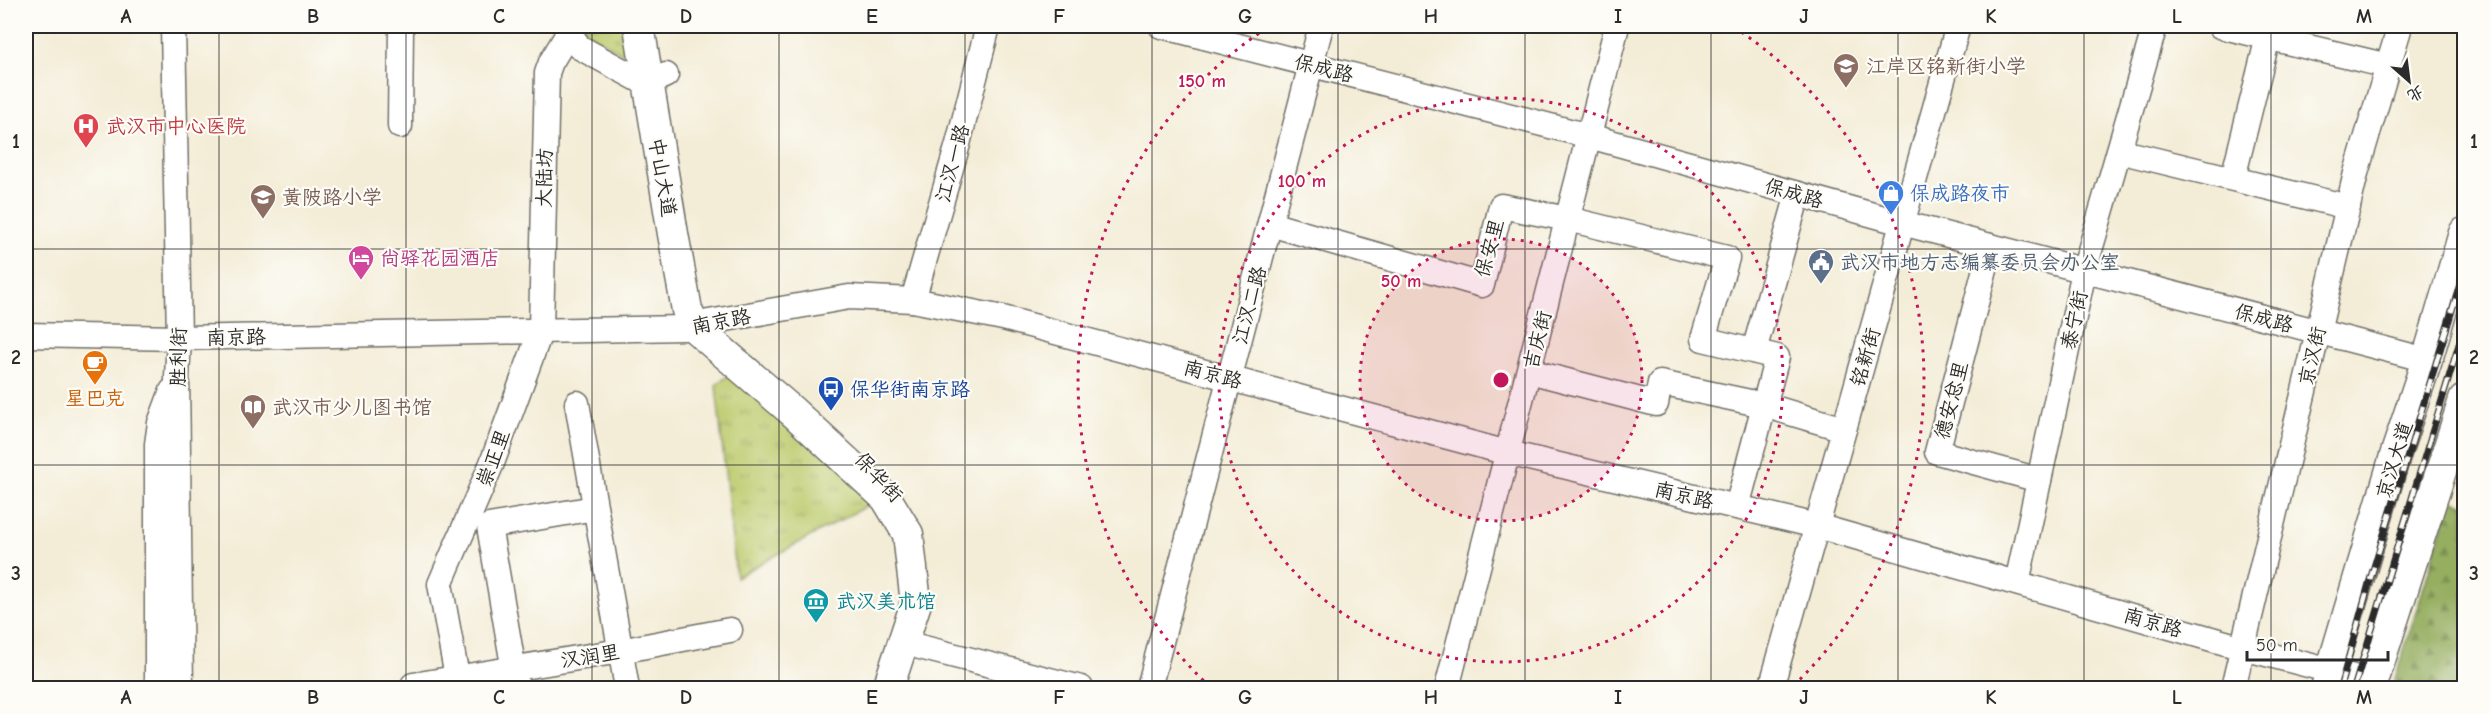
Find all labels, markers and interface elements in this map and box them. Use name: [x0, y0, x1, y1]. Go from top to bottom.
text: A: [120, 5, 132, 28]
text: B: [307, 5, 319, 28]
text: C: [493, 5, 505, 28]
text: D: [680, 5, 692, 28]
text: E: [866, 5, 878, 28]
text: F: [1053, 5, 1065, 28]
text: G: [1238, 5, 1252, 28]
text: H: [1424, 5, 1438, 28]
text: I: [1614, 5, 1622, 28]
text: J: [1799, 5, 1809, 28]
text: K: [1985, 5, 1997, 28]
text: L: [2172, 5, 2182, 28]
text: M: [2356, 5, 2372, 28]
street label: 保成路: [1292, 50, 1357, 87]
school or university icon: 江岸区铭新街小学: [1831, 51, 1861, 89]
north arrow: [2379, 51, 2439, 111]
place label: 江岸区铭新街小学: [1866, 55, 2026, 78]
text: 150 m: [1178, 71, 1226, 92]
text: 北: [2404, 82, 2427, 105]
hospital icon: 武汉市中心医院: [71, 111, 101, 149]
place label: 武汉市中心医院: [106, 115, 246, 138]
street label: 江汉一路: [931, 121, 974, 205]
text: 1: [12, 130, 20, 153]
text: 1: [2470, 130, 2478, 153]
street label: 中山大道: [644, 136, 681, 218]
street label: 大陆坊: [532, 148, 557, 208]
text: 100 m: [1278, 171, 1326, 192]
street label: 保成路: [1762, 174, 1827, 213]
shop icon: 保成路夜市: [1876, 178, 1906, 216]
school or university icon: 黄陂路小学: [248, 182, 278, 220]
place label: 保成路夜市: [1910, 182, 2010, 205]
place label: 黄陂路小学: [282, 186, 382, 209]
street label: 保安里: [1470, 216, 1509, 280]
hotel icon: 尚驿花园酒店: [346, 243, 376, 281]
place label: 尚驿花园酒店: [380, 247, 500, 270]
public building icon: 武汉市地方志编纂委员会办公室: [1806, 247, 1836, 285]
place label: 武汉市地方志编纂委员会办公室: [1840, 251, 2120, 274]
street label: 江汉二路: [1228, 263, 1271, 347]
text: 50 m: [1381, 271, 1421, 292]
street label: 泰宁街: [2057, 288, 2092, 352]
street label: 保成路: [2232, 300, 2297, 338]
street label: 南京路: [689, 304, 754, 339]
street label: 吉庆街: [1519, 308, 1556, 372]
street label: 京汉街: [2295, 324, 2330, 388]
street label: 南京路: [206, 325, 267, 350]
street label: 铭新街: [1846, 325, 1885, 389]
street label: 胜利街: [166, 327, 191, 387]
text: 2: [11, 346, 21, 369]
text: 2: [2469, 346, 2479, 369]
cafe icon: 星巴克: [80, 348, 110, 386]
street label: 南京路: [1181, 356, 1246, 394]
street label: 德安总里: [1930, 359, 1973, 442]
centre of rings: [1491, 370, 1511, 390]
bus stop icon: 保华街南京路: [816, 374, 846, 412]
place label: 保华街南京路: [850, 378, 971, 401]
place label: 星巴克: [65, 387, 125, 410]
library icon: 武汉市少儿图书馆: [238, 392, 268, 430]
place label: 武汉市少儿图书馆: [272, 396, 432, 419]
street label: 京汉大道: [2372, 419, 2417, 502]
street label: 崇正里: [472, 426, 515, 490]
street label: 保华街: [850, 448, 908, 507]
street label: 南京路: [1652, 478, 1717, 514]
text: 3: [11, 562, 21, 585]
text: 3: [2469, 562, 2479, 585]
museum icon: 武汉美术馆: [801, 586, 831, 624]
place label: 武汉美术馆: [836, 590, 936, 613]
street label: 南京路: [2121, 603, 2186, 642]
scale bar: [2247, 624, 2388, 662]
text: 50 m: [2256, 635, 2298, 656]
street label: 汉润里: [559, 640, 622, 673]
text: A: [120, 686, 132, 709]
text: B: [307, 686, 319, 709]
text: C: [493, 686, 505, 709]
text: D: [680, 686, 692, 709]
text: E: [866, 686, 878, 709]
text: F: [1053, 686, 1065, 709]
text: G: [1238, 686, 1252, 709]
text: H: [1424, 686, 1438, 709]
text: I: [1614, 686, 1622, 709]
text: J: [1799, 686, 1809, 709]
text: K: [1985, 686, 1997, 709]
text: L: [2172, 686, 2182, 709]
text: M: [2356, 686, 2372, 709]

